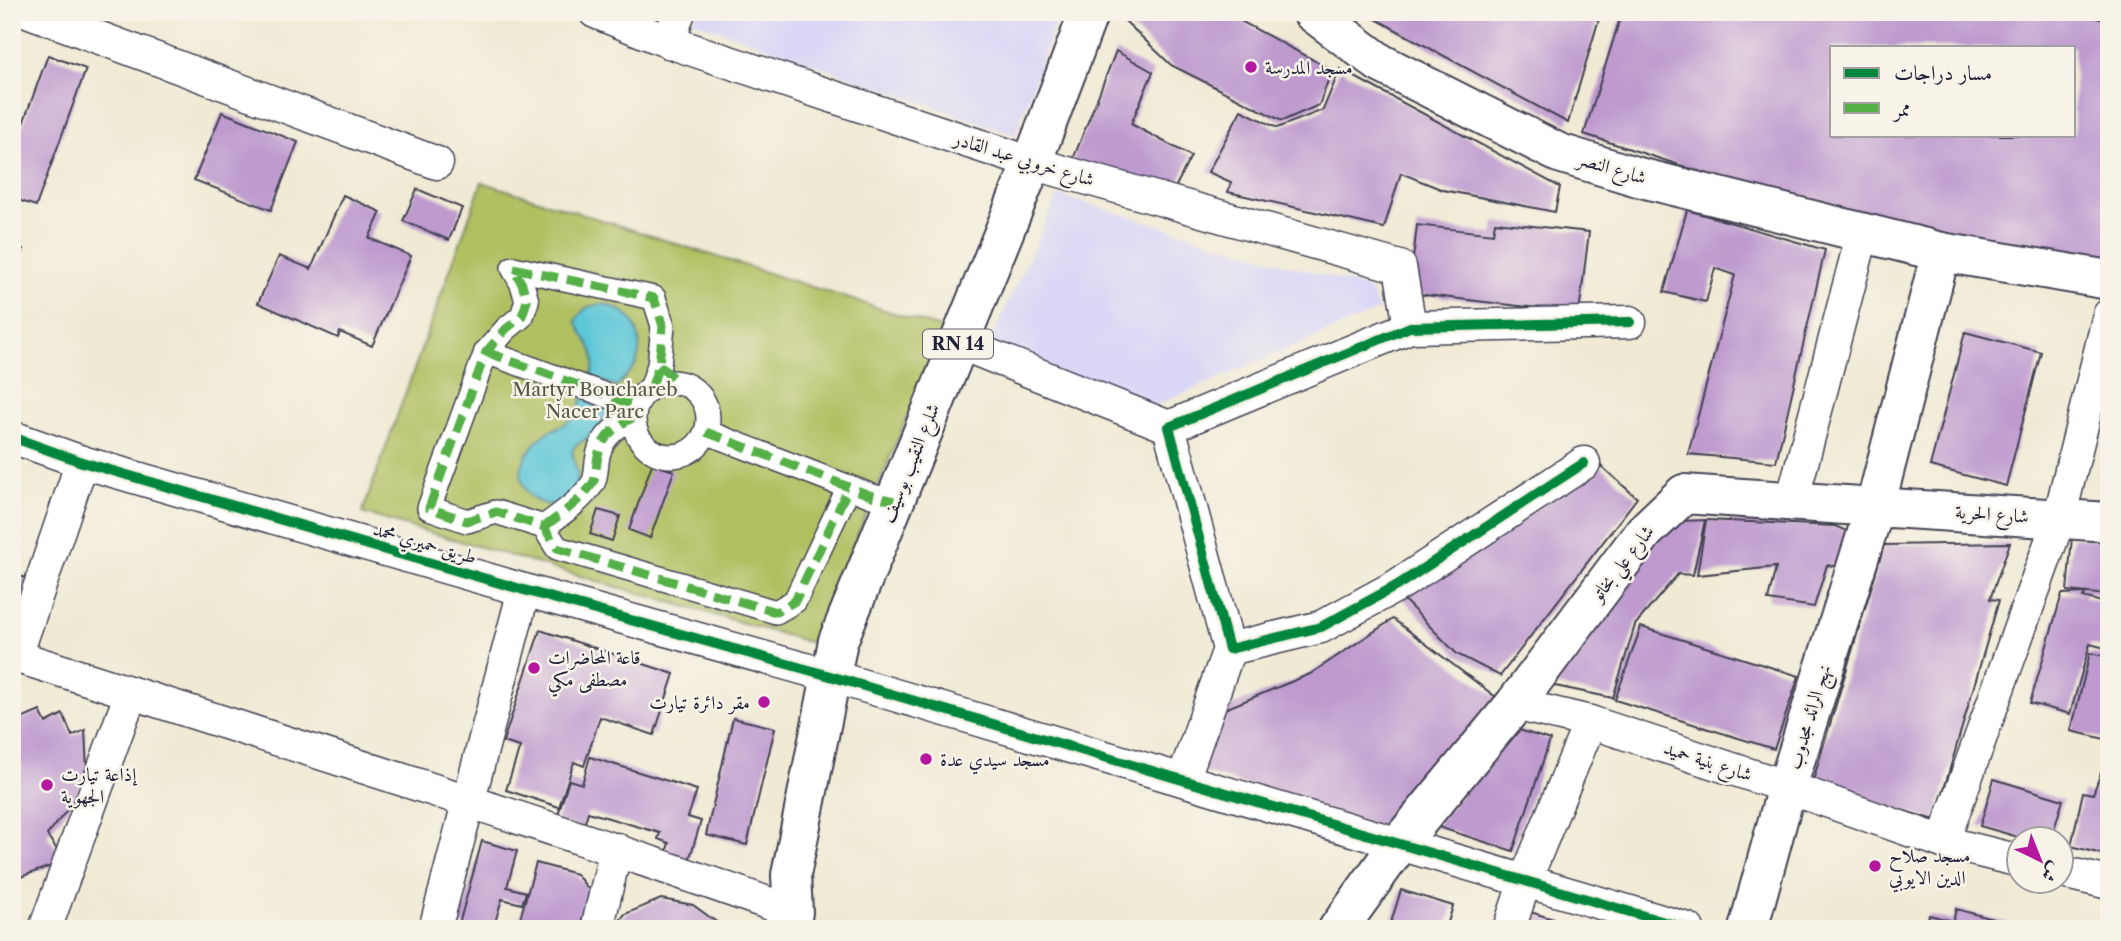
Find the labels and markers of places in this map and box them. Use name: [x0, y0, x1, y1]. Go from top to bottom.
place label: مسجد المدرسة: [1265, 56, 1353, 79]
marker: مسجد المدرسة: [1243, 59, 1259, 75]
place label: قاعة المحاضرات مصطفى مكي: [548, 646, 640, 697]
marker: قاعة المحاضرات مصطفى مكي: [526, 660, 542, 676]
place label: مقر دائرة تيارت: [649, 691, 750, 715]
marker: مقر دائرة تيارت: [756, 694, 772, 710]
place label: مسجد سيدي عدة: [940, 748, 1050, 775]
marker: مسجد سيدي عدة: [918, 751, 934, 767]
place label: إذاعة تيارت الجهوية: [61, 763, 138, 809]
marker: إذاعة تيارت الجهوية: [39, 777, 55, 793]
place label: مسجد صلاح الدين الايوبي: [1889, 844, 1970, 893]
marker: مسجد صلاح الدين الايوبي: [1867, 858, 1883, 874]

